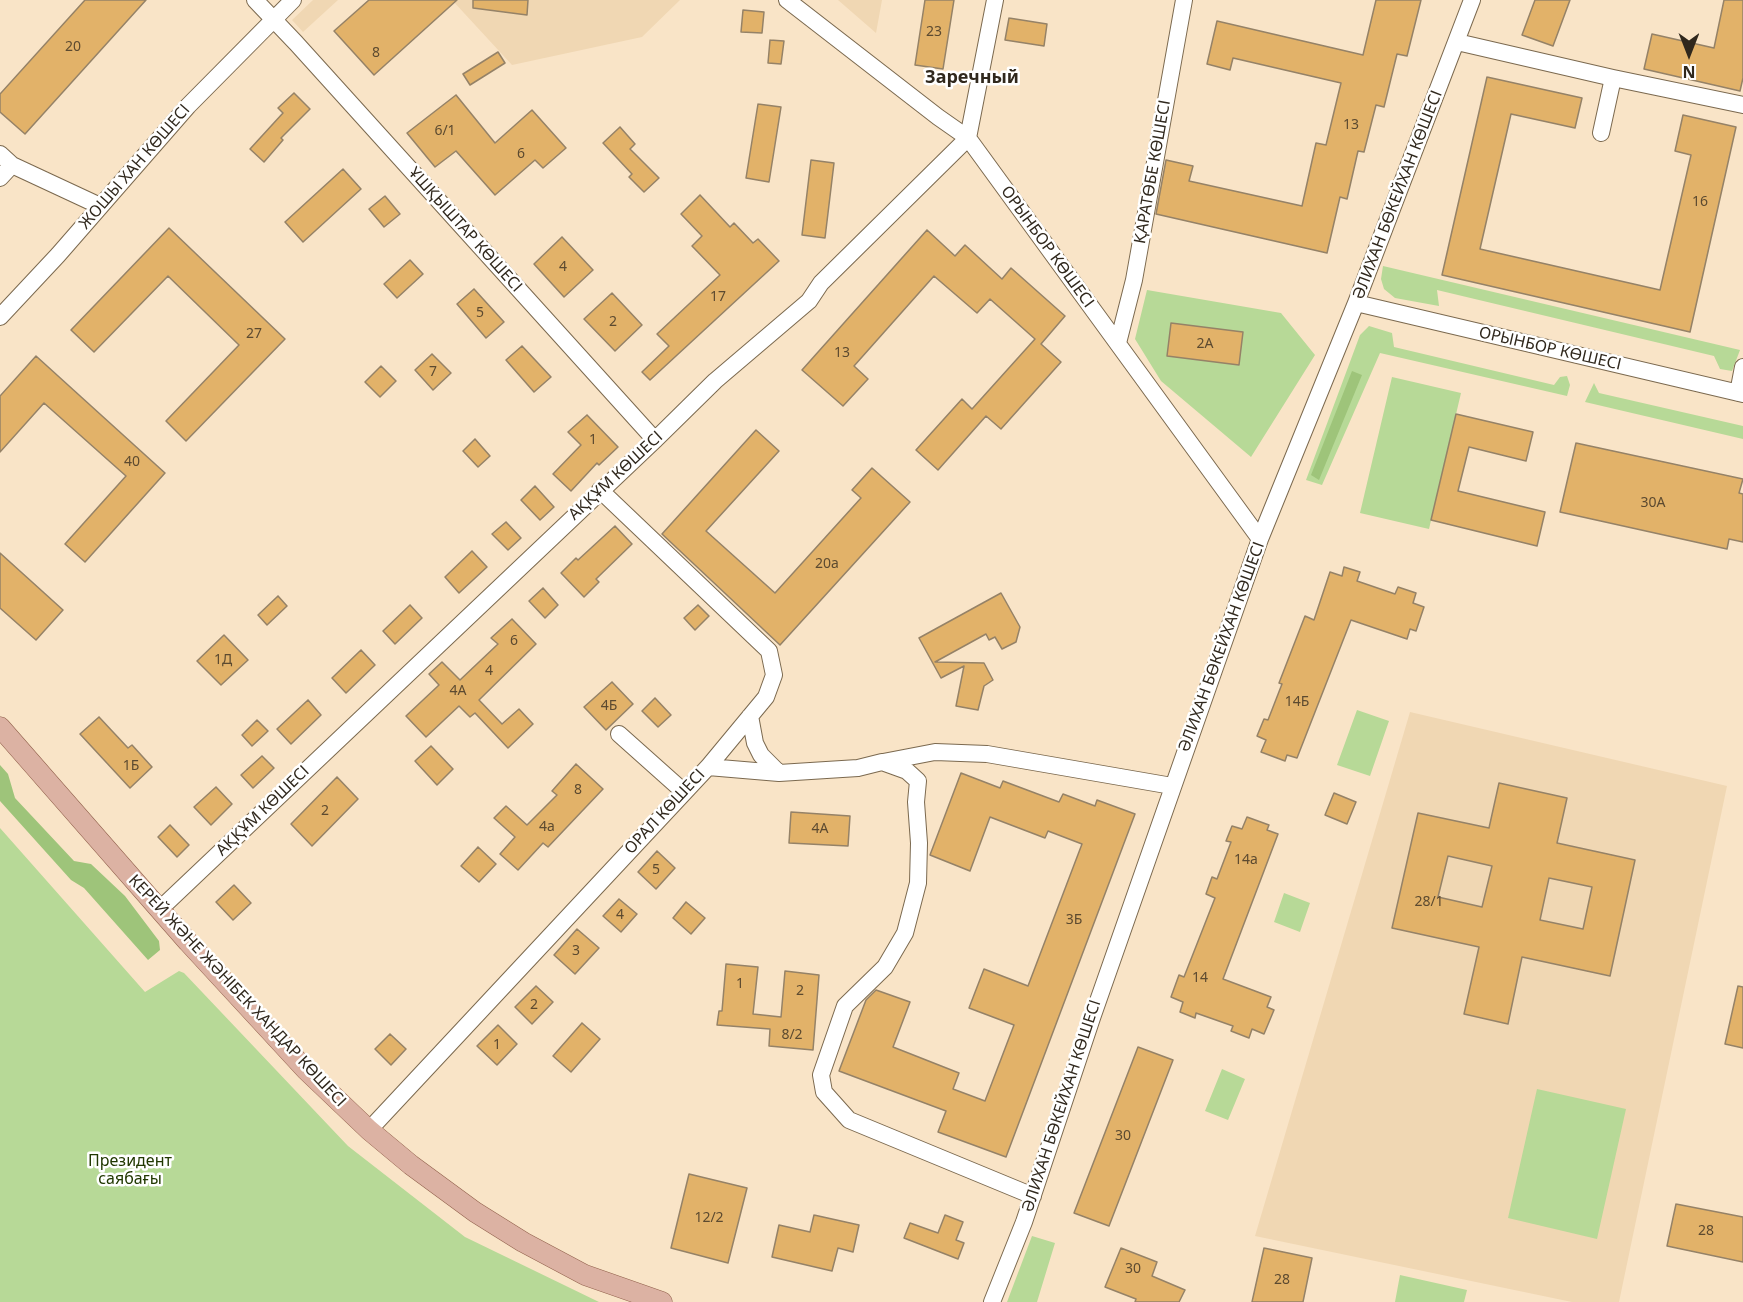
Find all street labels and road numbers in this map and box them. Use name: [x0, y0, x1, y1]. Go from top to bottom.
street label: ӘЛИХАН БӨКЕЙХАН КӨШЕСІ: [1349, 88, 1447, 302]
street label: ҚАРАТӨБЕ КӨШЕСІ: [1131, 99, 1175, 245]
street label: ЖОШЫ ХАН КӨШЕСІ: [76, 101, 194, 233]
street label: ҰШҚЫШТАР КӨШЕСІ: [404, 164, 526, 296]
street label: ОРЫНБОР КӨШЕСІ: [996, 182, 1098, 312]
street label: ОРЫНБОР КӨШЕСІ: [1477, 323, 1623, 375]
street label: АҚҚҰМ КӨШЕСІ: [565, 427, 667, 525]
street label: ӘЛИХАН БӨКЕЙХАН КӨШЕСІ: [1175, 539, 1269, 755]
street label: АҚҚҰМ КӨШЕСІ: [213, 762, 313, 860]
street label: ОРАЛ КӨШЕСІ: [621, 766, 709, 858]
street label: КЕРЕЙ ЖӘНЕ ЖӘНІБЕК ХАНДАР КӨШЕСІ: [124, 871, 350, 1111]
street label: ӘЛИХАН БӨКЕЙХАН КӨШЕСІ: [1019, 997, 1105, 1215]

